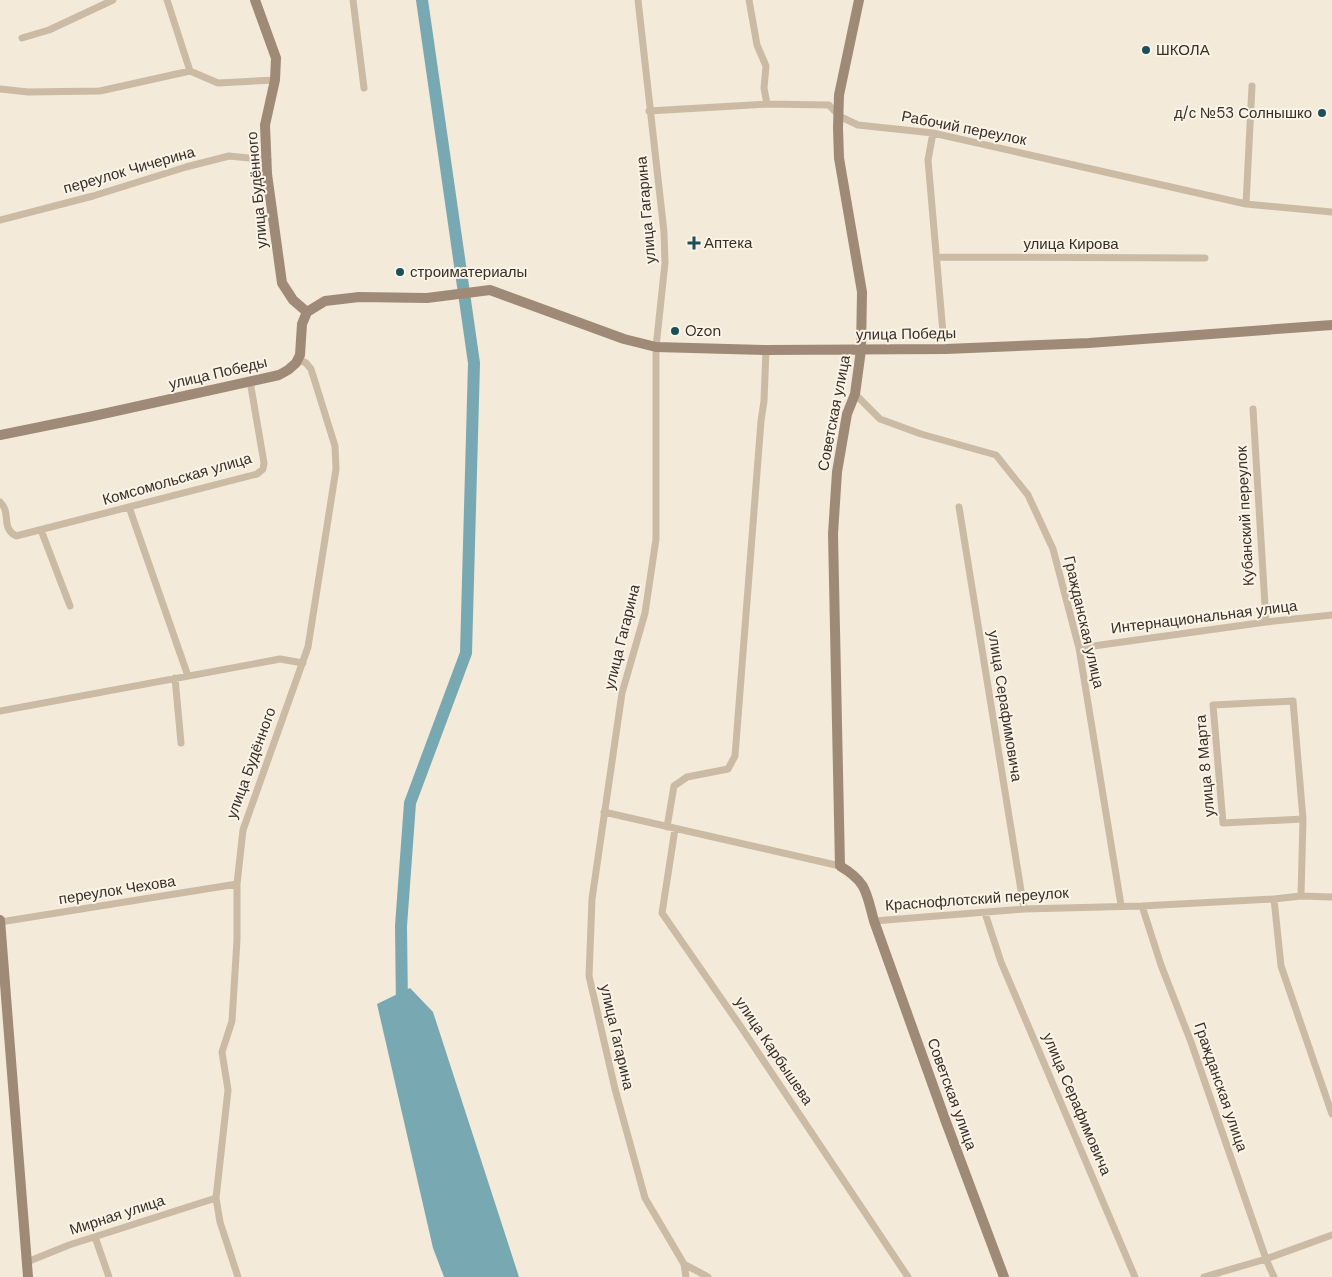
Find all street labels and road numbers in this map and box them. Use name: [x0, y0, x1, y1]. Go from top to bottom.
street label: Рабочий переулок: [900, 106, 1029, 150]
street label: улица Будённого: [242, 131, 272, 249]
street label: переулок Чичерина: [61, 141, 198, 198]
street label: улица Гагарина: [631, 155, 661, 265]
street label: улица Кирова: [1023, 234, 1119, 254]
street label: улица Победы: [856, 323, 956, 345]
street label: улица Победы: [167, 352, 269, 394]
street label: Советская улица: [813, 353, 855, 473]
street label: Кубанский переулок: [1231, 445, 1259, 586]
street label: Комсомольская улица: [100, 448, 255, 510]
street label: Гражданская улица: [1059, 554, 1109, 691]
street label: улица Гагарина: [599, 582, 645, 692]
street label: Интернациональная улица: [1110, 596, 1299, 638]
street label: улица Серафимовича: [983, 629, 1027, 784]
street label: улица Будённого: [222, 704, 280, 822]
street label: улица 8 Марта: [1191, 713, 1219, 818]
street label: переулок Чехова: [57, 871, 177, 909]
street label: Краснофлотский переулок: [885, 883, 1070, 915]
street label: улица Гагарина: [595, 982, 639, 1092]
street label: улица Карбышева: [730, 993, 818, 1110]
street label: Гражданская улица: [1189, 1020, 1253, 1155]
street label: улица Серафимовича: [1038, 1030, 1116, 1179]
street label: Советская улица: [922, 1035, 982, 1153]
street label: Мирная улица: [67, 1190, 168, 1240]

